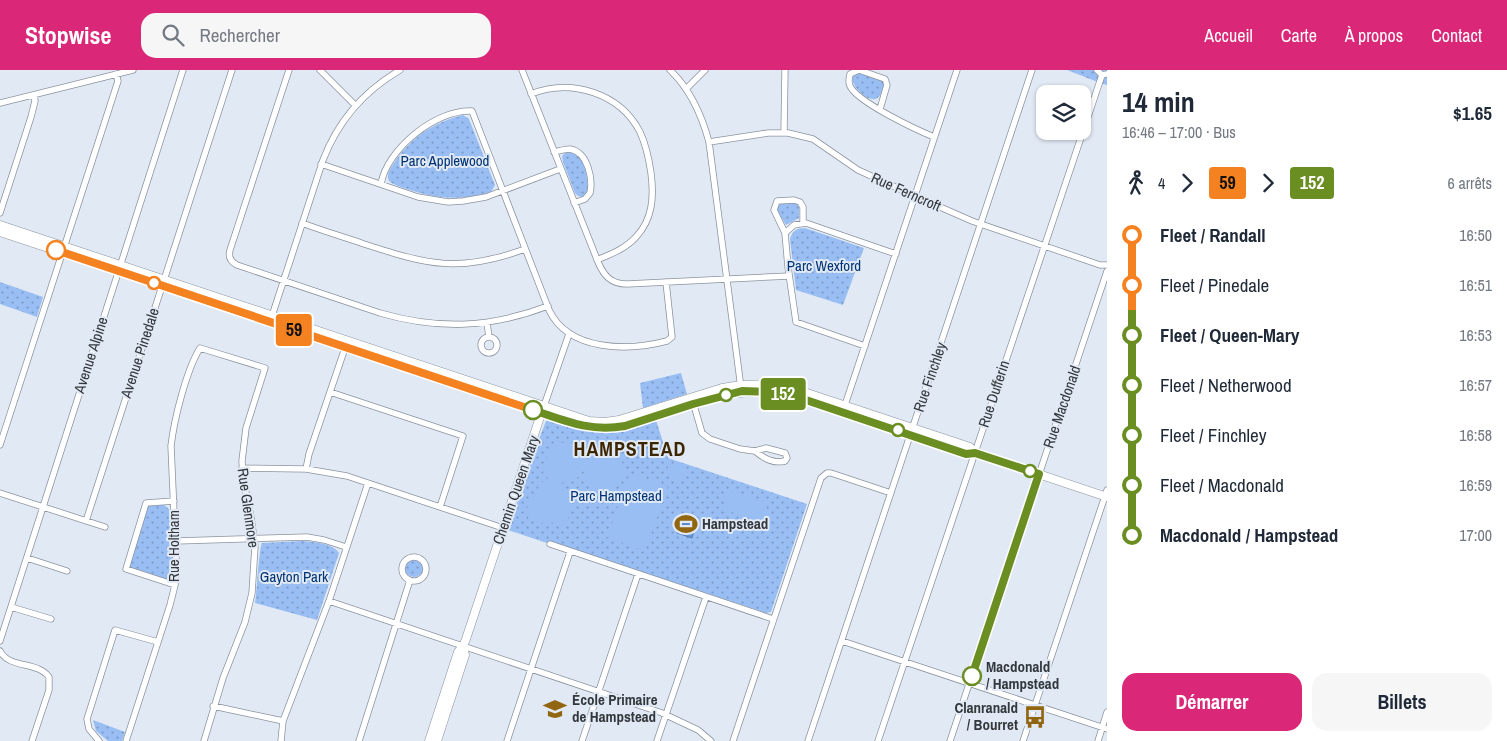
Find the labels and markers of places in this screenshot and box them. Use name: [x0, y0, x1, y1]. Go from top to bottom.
unlabelled marker: [46, 240, 66, 260]
unlabelled marker: [147, 276, 161, 290]
unlabelled marker: [719, 388, 733, 402]
unlabelled marker: [523, 400, 543, 420]
unlabelled marker: [891, 423, 905, 437]
unlabelled marker: [1023, 464, 1037, 478]
sports icon: Hampstead: [673, 511, 699, 537]
place label: Hampstead: [702, 513, 768, 534]
place label: Macdonald / Hampstead: [986, 656, 1059, 694]
marker: Macdonald / Hampstead: [962, 666, 982, 686]
place label: École Primaire de Hampstead: [572, 689, 658, 727]
school or university icon: École Primaire de Hampstead: [542, 696, 568, 722]
place label: Clanranald / Bourret: [954, 697, 1018, 735]
bus stop icon: Clanranald / Bourret: [1022, 704, 1048, 730]

